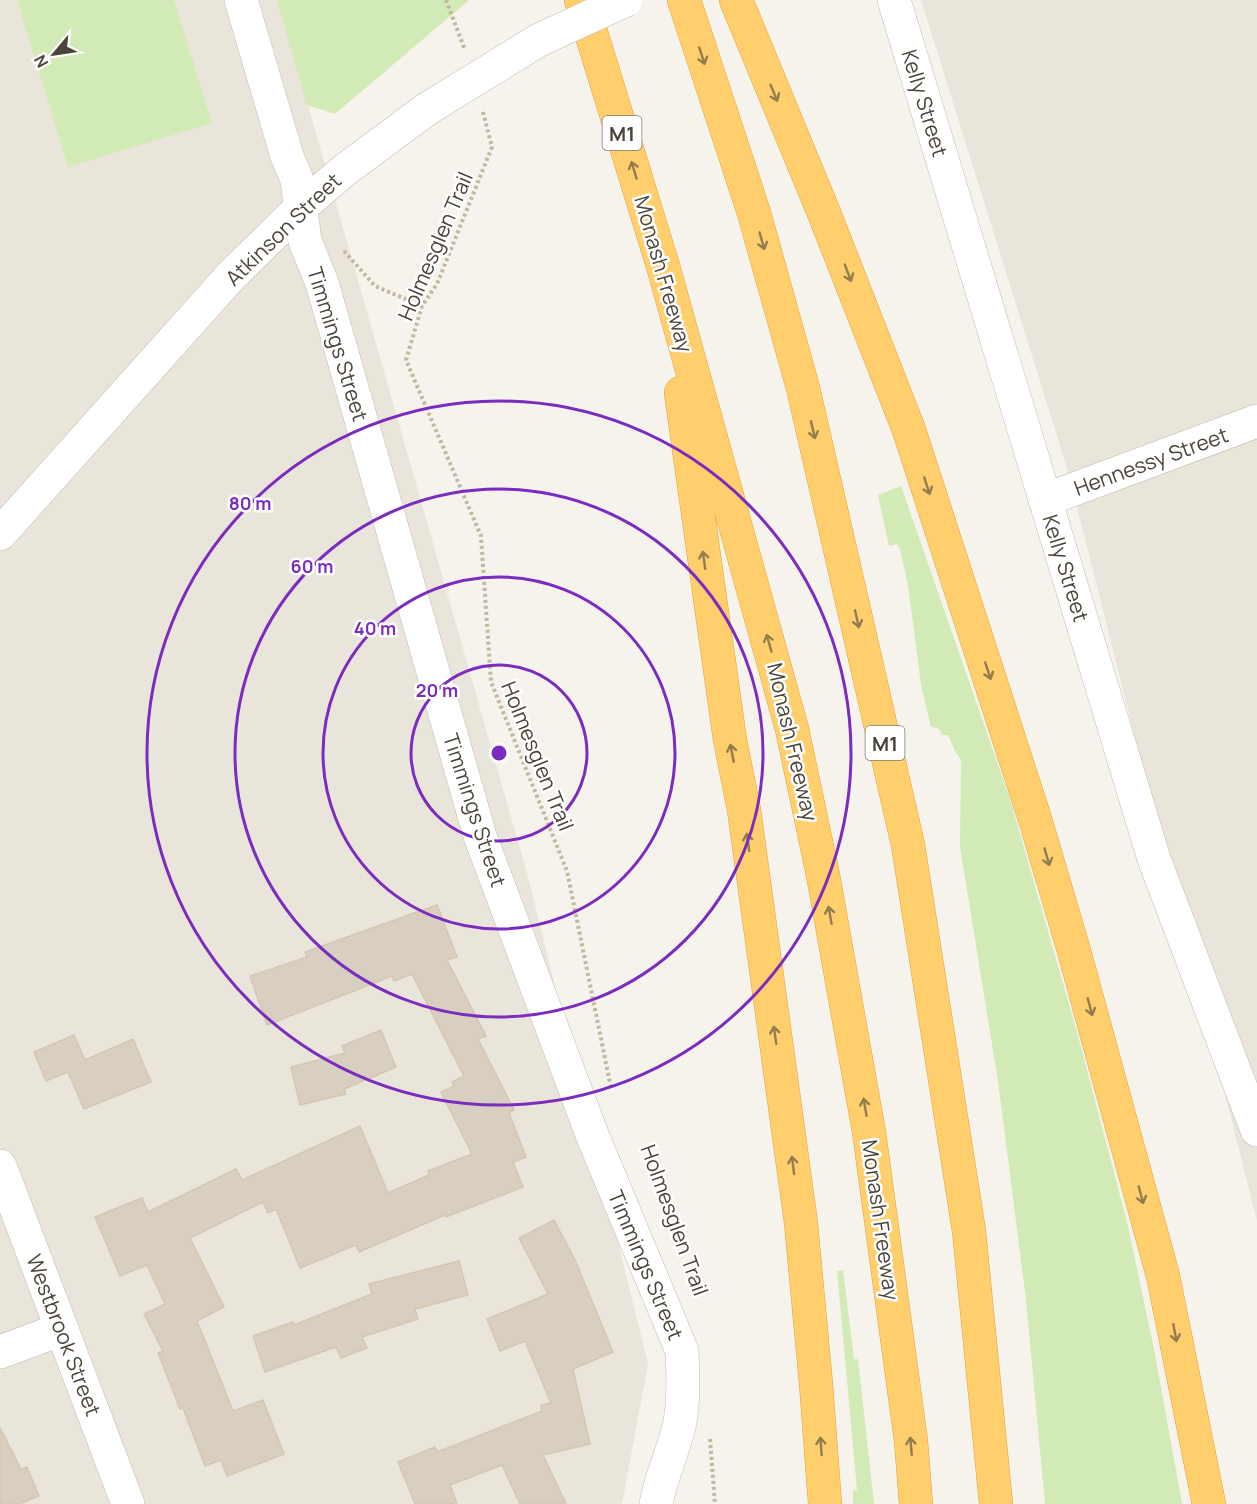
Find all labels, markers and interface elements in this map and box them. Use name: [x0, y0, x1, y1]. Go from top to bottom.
north arrow: [24, 24, 84, 84]
one-way arrow: [698, 46, 709, 65]
street label: Kelly Street: [895, 46, 955, 160]
text: N: [28, 51, 53, 72]
one-way arrow: [769, 83, 781, 101]
road number: M1: [602, 116, 642, 150]
one-way arrow: [627, 161, 638, 180]
street label: Atkinson Street: [219, 167, 347, 291]
street label: Holmesglen Trail: [391, 167, 479, 325]
street label: Monash Freeway: [628, 192, 700, 356]
one-way arrow: [756, 231, 768, 250]
street label: Timmings Street: [301, 264, 375, 424]
one-way arrow: [843, 264, 854, 282]
one-way arrow: [807, 420, 819, 439]
street label: Hennessy Street: [1070, 420, 1232, 502]
one-way arrow: [922, 476, 933, 495]
text: 80 m: [229, 491, 271, 515]
street label: Kelly Street: [1036, 511, 1096, 625]
one-way arrow: [699, 550, 710, 570]
text: 60 m: [291, 554, 333, 578]
one-way arrow: [852, 609, 863, 629]
text: 40 m: [354, 616, 396, 640]
one-way arrow: [762, 634, 774, 653]
street label: Monash Freeway: [761, 660, 825, 824]
one-way arrow: [983, 661, 994, 680]
street label: Holmesglen Trail: [495, 677, 581, 835]
text: 20 m: [416, 678, 458, 702]
road number: M1: [866, 726, 904, 760]
street label: Timmings Street: [437, 730, 513, 890]
centre of rings: [489, 743, 509, 763]
one-way arrow: [726, 743, 737, 763]
one-way arrow: [743, 832, 754, 852]
one-way arrow: [1042, 847, 1053, 866]
one-way arrow: [825, 906, 836, 925]
one-way arrow: [1084, 997, 1096, 1016]
one-way arrow: [770, 1026, 781, 1045]
one-way arrow: [859, 1098, 870, 1117]
street label: Monash Freeway: [856, 1138, 906, 1302]
street label: Holmesglen Trail: [635, 1141, 715, 1299]
one-way arrow: [787, 1156, 798, 1176]
one-way arrow: [1136, 1185, 1147, 1204]
street label: Timmings Street: [602, 1186, 690, 1344]
street label: Westbrook Street: [20, 1250, 108, 1420]
one-way arrow: [1170, 1323, 1181, 1342]
one-way arrow: [815, 1436, 826, 1456]
one-way arrow: [905, 1436, 916, 1456]

